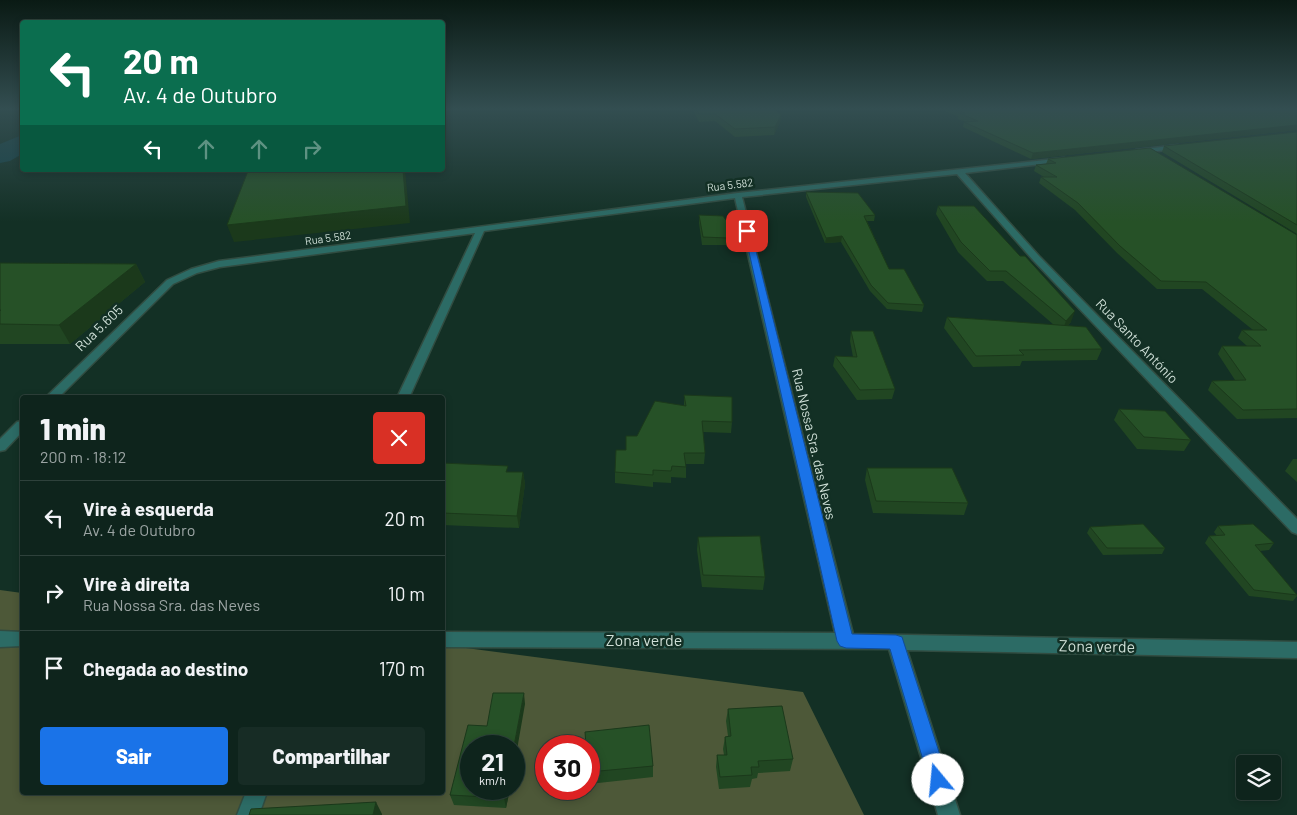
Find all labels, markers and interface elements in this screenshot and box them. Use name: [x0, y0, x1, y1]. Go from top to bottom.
text: 20 m: [123, 39, 199, 81]
icon: left: [40, 40, 105, 105]
text: Av. 4 de Outubro: [123, 81, 278, 107]
icon: left: [139, 135, 167, 163]
icon: ahead: [192, 135, 220, 163]
icon: ahead: [245, 135, 273, 163]
icon: right: [298, 135, 326, 163]
street label: Rua 5.582: [706, 175, 754, 194]
pin: [726, 210, 768, 252]
icon: arrive: [733, 217, 761, 245]
street label: Rua 5.582: [304, 228, 352, 247]
street label: Rua Santo António: [1093, 295, 1182, 387]
street label: Rua 5.605: [71, 301, 126, 354]
street label: Rua Nossa Sra. das Neves: [789, 366, 840, 522]
text: 1 min: [40, 410, 106, 446]
button: close: [373, 412, 425, 464]
text: 200 m · 18:12: [40, 447, 126, 466]
text: Vire à esquerda: [83, 497, 214, 520]
icon: left: [40, 504, 68, 532]
text: 20 m: [385, 507, 425, 530]
text: Av. 4 de Outubro: [83, 520, 195, 539]
text: Vire à direita: [83, 572, 190, 595]
icon: right: [40, 579, 68, 607]
text: 10 m: [388, 582, 425, 605]
text: Rua Nossa Sra. das Neves: [83, 595, 260, 614]
street label: Zona verde: [606, 630, 682, 649]
street label: Zona verde: [1059, 635, 1135, 656]
icon: arrive: [40, 654, 68, 682]
text: Chegada ao destino: [83, 657, 248, 680]
text: 170 m: [379, 657, 425, 680]
button: Sair: [40, 727, 228, 785]
button: Compartilhar: [238, 727, 425, 785]
speed limit sign: 30: [535, 735, 600, 800]
text: 21: [481, 746, 504, 776]
position arrow: [911, 753, 963, 805]
map controls: [1236, 755, 1281, 800]
button: layers: [1236, 755, 1281, 800]
text: km/h: [479, 773, 506, 787]

